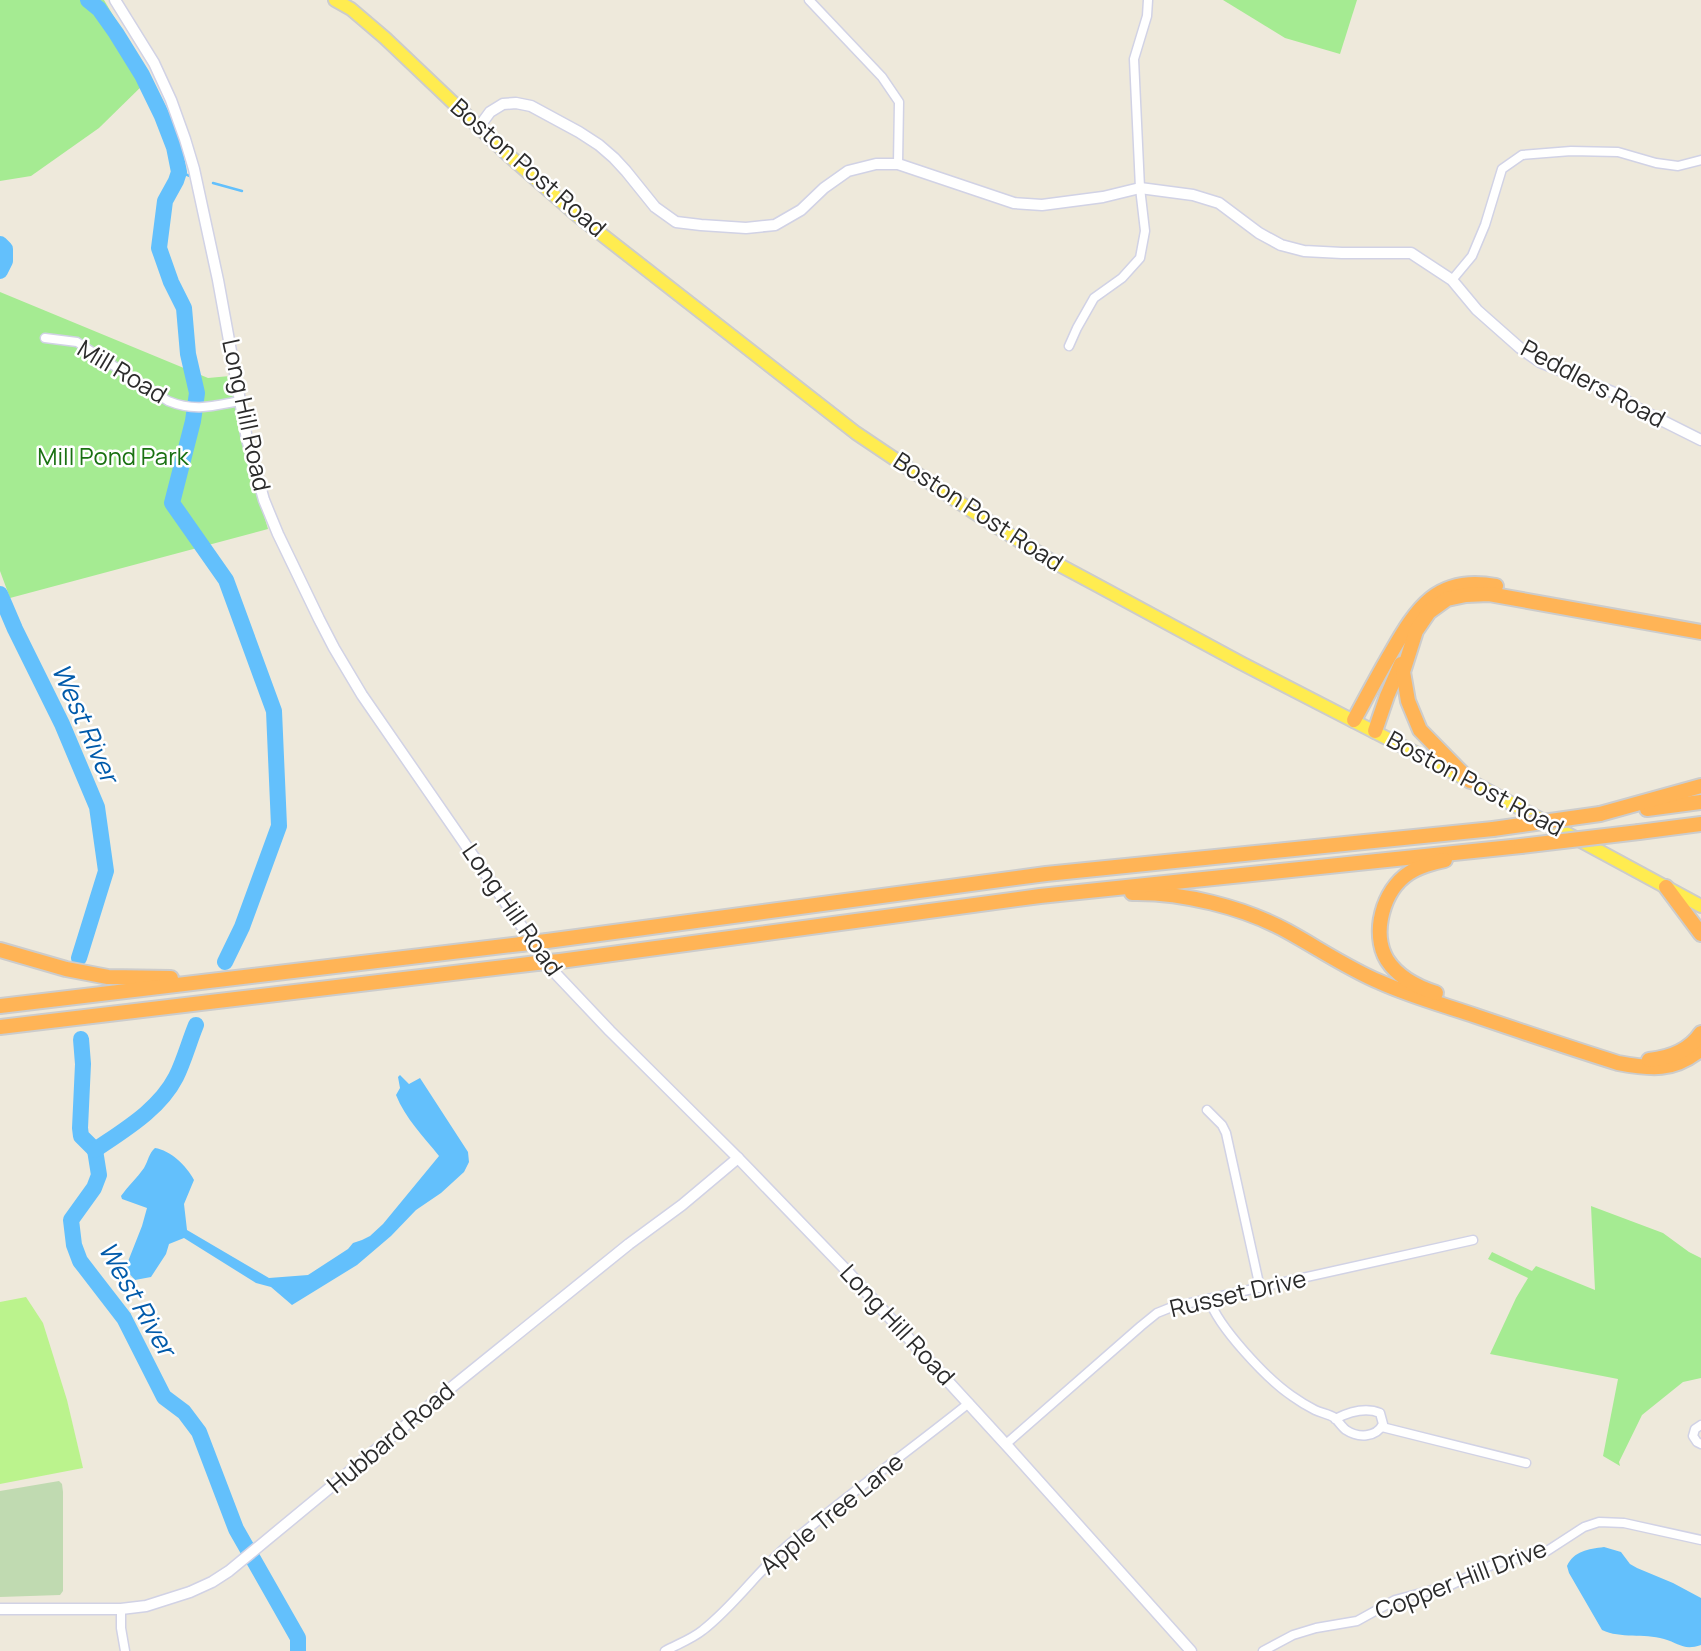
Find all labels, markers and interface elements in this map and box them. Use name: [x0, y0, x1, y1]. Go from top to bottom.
street label: Boston Post Road: [444, 90, 614, 244]
street label: Mill Road: [72, 331, 174, 410]
street label: Peddlers Road: [1516, 331, 1672, 435]
street label: Long Hill Road: [215, 336, 280, 494]
park label: Mill Pond Park: [37, 439, 190, 472]
street label: Boston Post Road: [888, 443, 1070, 578]
water label: West River: [44, 657, 130, 791]
street label: Boston Post Road: [1381, 722, 1570, 843]
street label: Long Hill Road: [455, 836, 571, 982]
water label: West River: [91, 1235, 187, 1366]
street label: Long Hill Road: [833, 1256, 963, 1392]
street label: Russet Drive: [1166, 1261, 1309, 1324]
street label: Hubbard Road: [319, 1374, 461, 1500]
street label: Apple Tree Lane: [752, 1445, 910, 1581]
street label: Copper Hill Drive: [1370, 1531, 1551, 1627]

